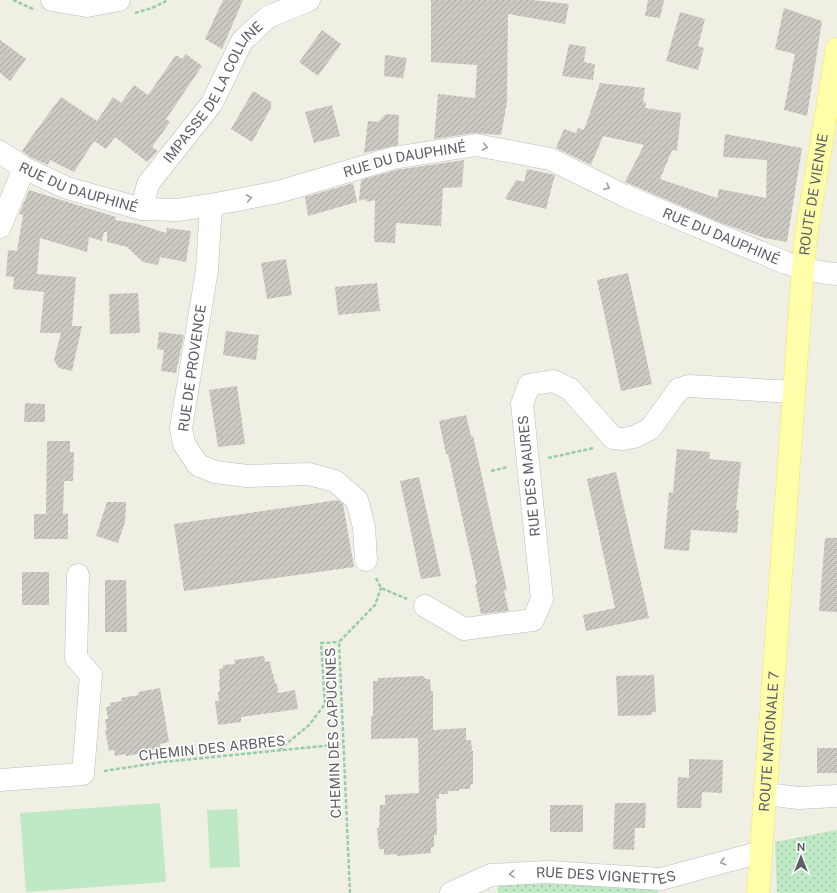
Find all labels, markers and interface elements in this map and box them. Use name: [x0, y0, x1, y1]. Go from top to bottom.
street label: IMPASSE DE LA COLLINE: [160, 18, 266, 166]
street label: ROUTE DE VIENNE: [796, 132, 831, 256]
street label: RUE DU DAUPHINÉ: [341, 138, 467, 180]
one-way arrow: [482, 142, 488, 151]
street label: RUE DU DAUPHINÉ: [16, 159, 140, 216]
one-way arrow: [603, 182, 610, 190]
one-way arrow: [246, 194, 253, 202]
street label: RUE DU DAUPHINÉ: [660, 204, 783, 268]
street label: RUE DE PROVENCE: [175, 303, 209, 433]
street label: RUE DES MAURES: [515, 415, 543, 537]
street label: CHEMIN DES CAPUCINES: [322, 647, 344, 819]
street label: ROUTE NATIONALE 7: [756, 671, 782, 812]
street label: CHEMIN DES ARBRES: [138, 732, 286, 764]
north arrow: [781, 837, 821, 877]
text: N: [797, 841, 805, 853]
one-way arrow: [720, 857, 727, 866]
street label: RUE DES VIGNETTES: [535, 864, 678, 888]
one-way arrow: [509, 869, 515, 878]

